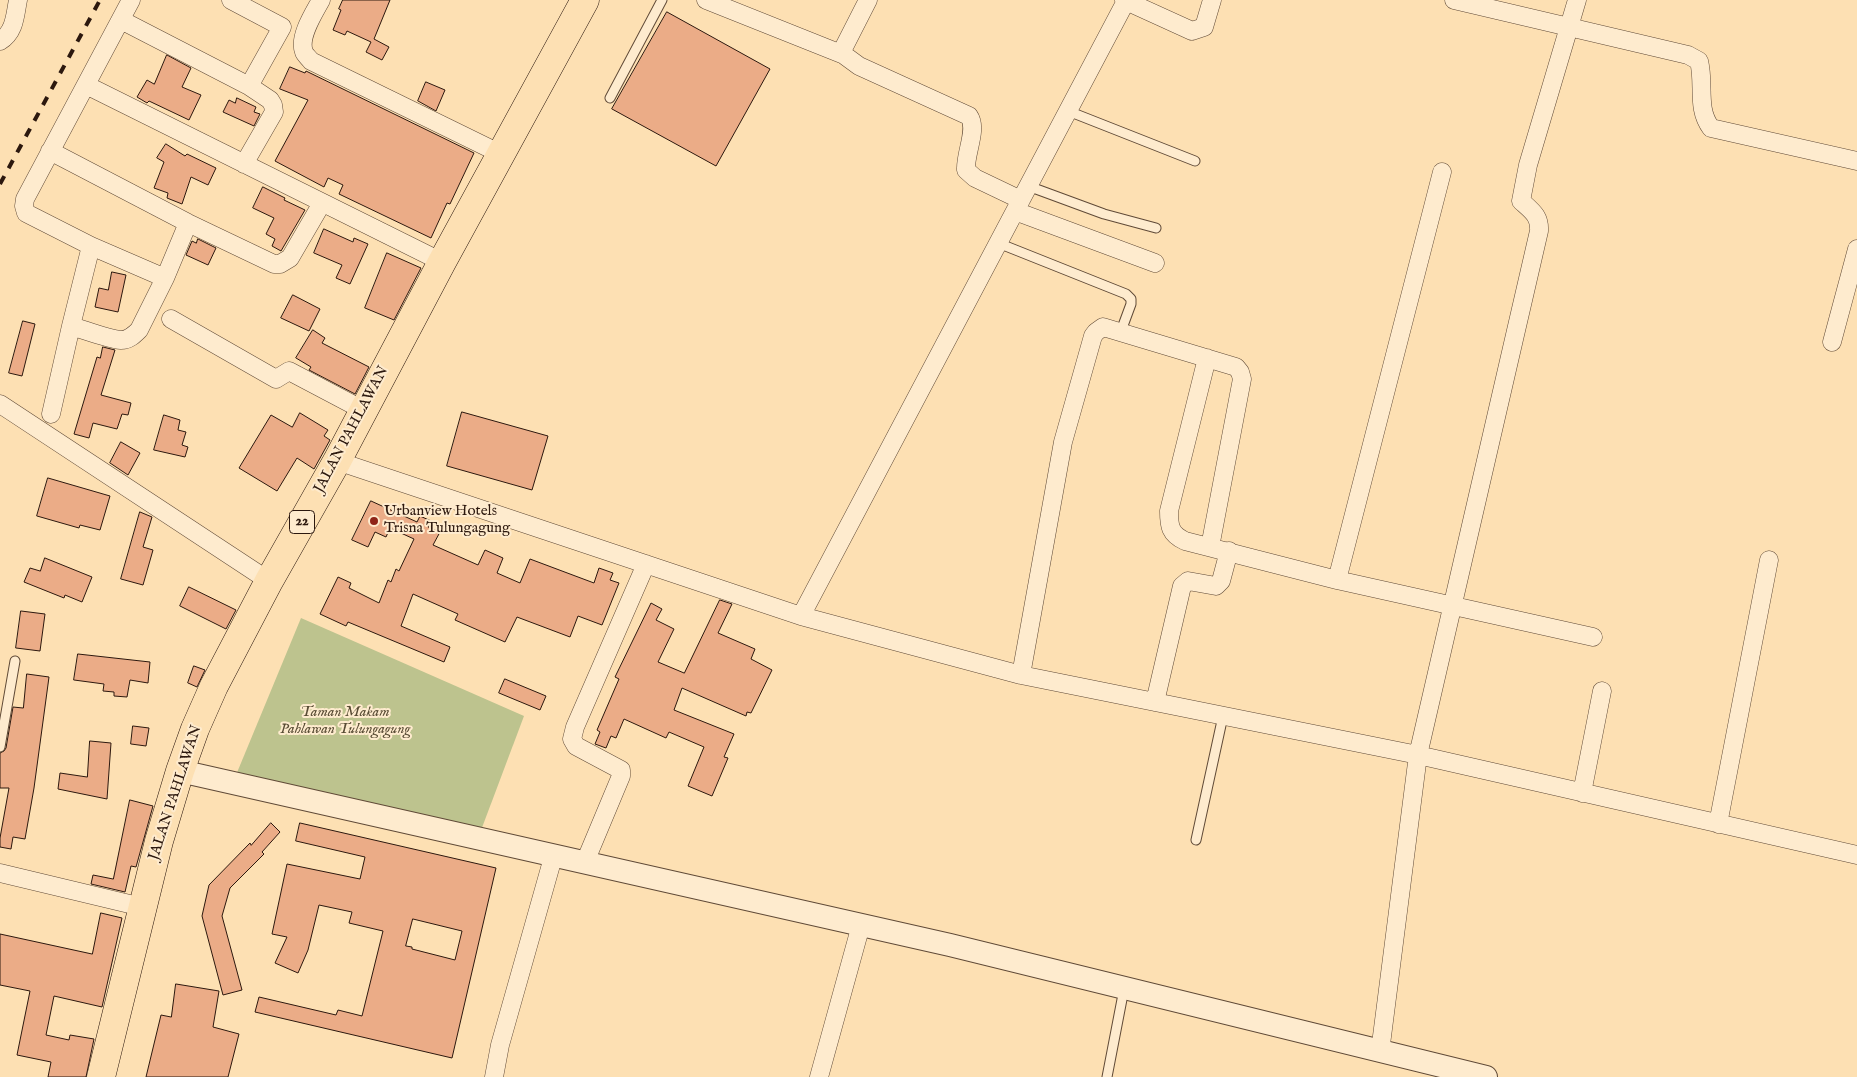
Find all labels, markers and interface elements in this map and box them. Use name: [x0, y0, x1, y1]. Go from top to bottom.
street label: JALAN PAHLAWAN: [311, 363, 393, 497]
place label: Urbanview Hotels Trisna Tulungagung: [384, 503, 510, 538]
road number: 22: [290, 511, 314, 534]
marker: Urbanview Hotels Trisna Tulungagung: [368, 515, 380, 527]
park label: Taman Makam Pahlawan Tulungagung: [280, 704, 410, 739]
street label: JALAN PAHLAWAN: [146, 723, 206, 863]

